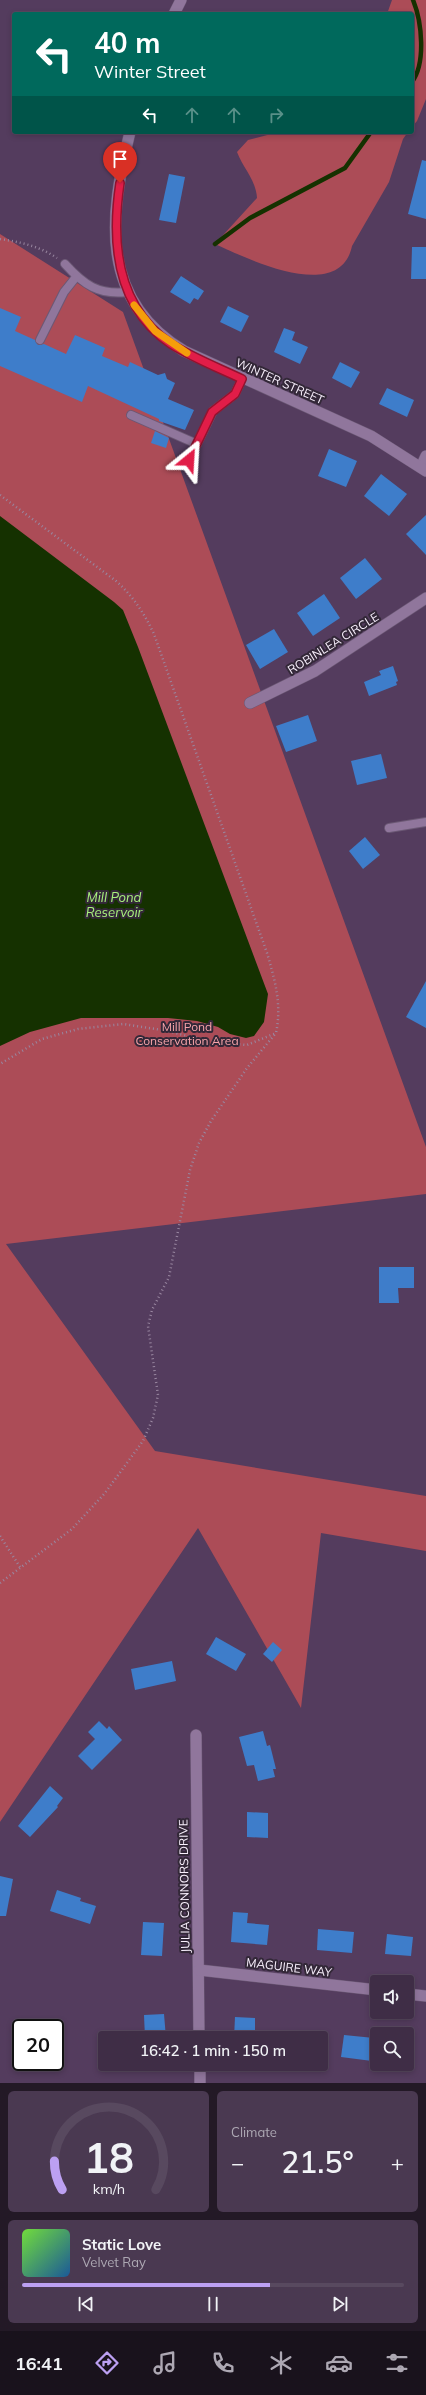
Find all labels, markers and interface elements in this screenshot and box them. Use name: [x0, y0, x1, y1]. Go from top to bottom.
text: 40 m: [94, 25, 160, 60]
icon: left: [28, 28, 80, 80]
text: Winter Street: [94, 60, 206, 83]
icon: left: [139, 104, 161, 126]
icon: ahead: [181, 104, 203, 126]
icon: ahead: [223, 104, 245, 126]
icon: right: [265, 104, 287, 126]
pin: [103, 142, 137, 183]
icon: arrive: [109, 148, 131, 170]
street label: WINTER STREET: [233, 355, 327, 408]
position arrow: [168, 439, 210, 481]
street label: ROBINLEA CIRCLE: [285, 609, 381, 677]
water label: Mill Pond Reservoir: [86, 889, 144, 920]
park label: Mill Pond Conservation Area: [135, 1019, 239, 1048]
street label: JULIA CONNORS DRIVE: [175, 1819, 193, 1953]
street label: MAGUIRE WAY: [245, 1954, 333, 1980]
map controls: [370, 1975, 414, 2071]
button: sound: [370, 1975, 414, 2019]
speed limit sign: 20: [12, 2019, 64, 2071]
button: search: [370, 2027, 414, 2071]
text: 16:42 · 1 min · 150 m: [140, 2041, 286, 2060]
text: Climate: [231, 2124, 277, 2140]
text: 18: [84, 2130, 133, 2182]
text: 21.5°: [281, 2143, 354, 2181]
text: −: [231, 2149, 244, 2177]
text: +: [391, 2149, 404, 2177]
text: km/h: [92, 2179, 125, 2197]
text: Static Love: [82, 2235, 161, 2254]
text: Velvet Ray: [82, 2254, 146, 2270]
icon: previous: [75, 2293, 97, 2315]
icon: pause: [202, 2293, 224, 2315]
icon: next: [329, 2293, 351, 2315]
icon: directions: [93, 2349, 121, 2377]
icon: music: [151, 2349, 179, 2377]
icon: phone: [209, 2349, 237, 2377]
icon: climate: [267, 2349, 295, 2377]
icon: car: [325, 2349, 353, 2377]
icon: filters: [383, 2349, 411, 2377]
text: 16:41: [15, 2352, 63, 2375]

